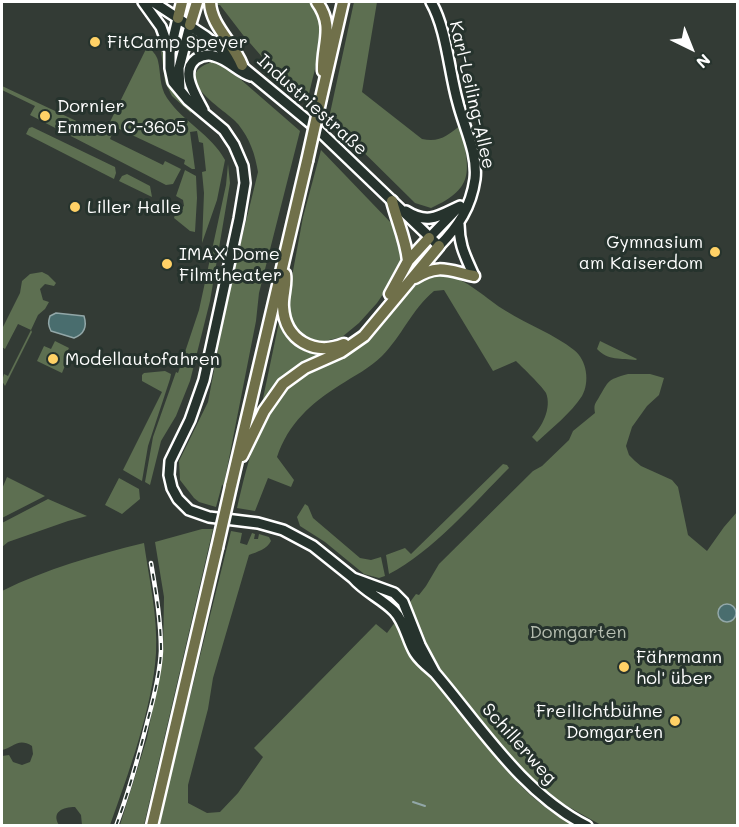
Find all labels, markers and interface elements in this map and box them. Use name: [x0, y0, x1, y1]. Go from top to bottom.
north arrow: [661, 18, 721, 78]
street label: Karl-Leiling-Allee: [444, 19, 500, 171]
place label: FitCamp Speyer: [107, 31, 248, 53]
marker: FitCamp Speyer: [88, 35, 102, 49]
street label: Industriestraße: [252, 50, 372, 160]
text: N: [692, 50, 715, 73]
place label: Dornier Emmen C-3605: [57, 95, 186, 138]
marker: Dornier Emmen C-3605: [38, 109, 52, 123]
place label: Liller Halle: [87, 196, 181, 218]
marker: Liller Halle: [68, 200, 82, 214]
place label: Gymnasium am Kaiserdom: [579, 231, 703, 274]
place label: IMAX Dome Filmtheater: [179, 243, 282, 286]
marker: Gymnasium am Kaiserdom: [708, 245, 722, 259]
marker: IMAX Dome Filmtheater: [160, 257, 174, 271]
place label: Modellautofahren: [65, 348, 220, 370]
marker: Modellautofahren: [46, 352, 60, 366]
park label: Domgarten: [529, 621, 627, 643]
place label: Fährmann hol' über: [636, 646, 722, 688]
marker: Fährmann hol' über: [617, 660, 631, 674]
street label: Schillerweg: [477, 699, 561, 789]
place label: Freilichtbühne Domgarten: [536, 700, 663, 742]
marker: Freilichtbühne Domgarten: [668, 714, 682, 728]

